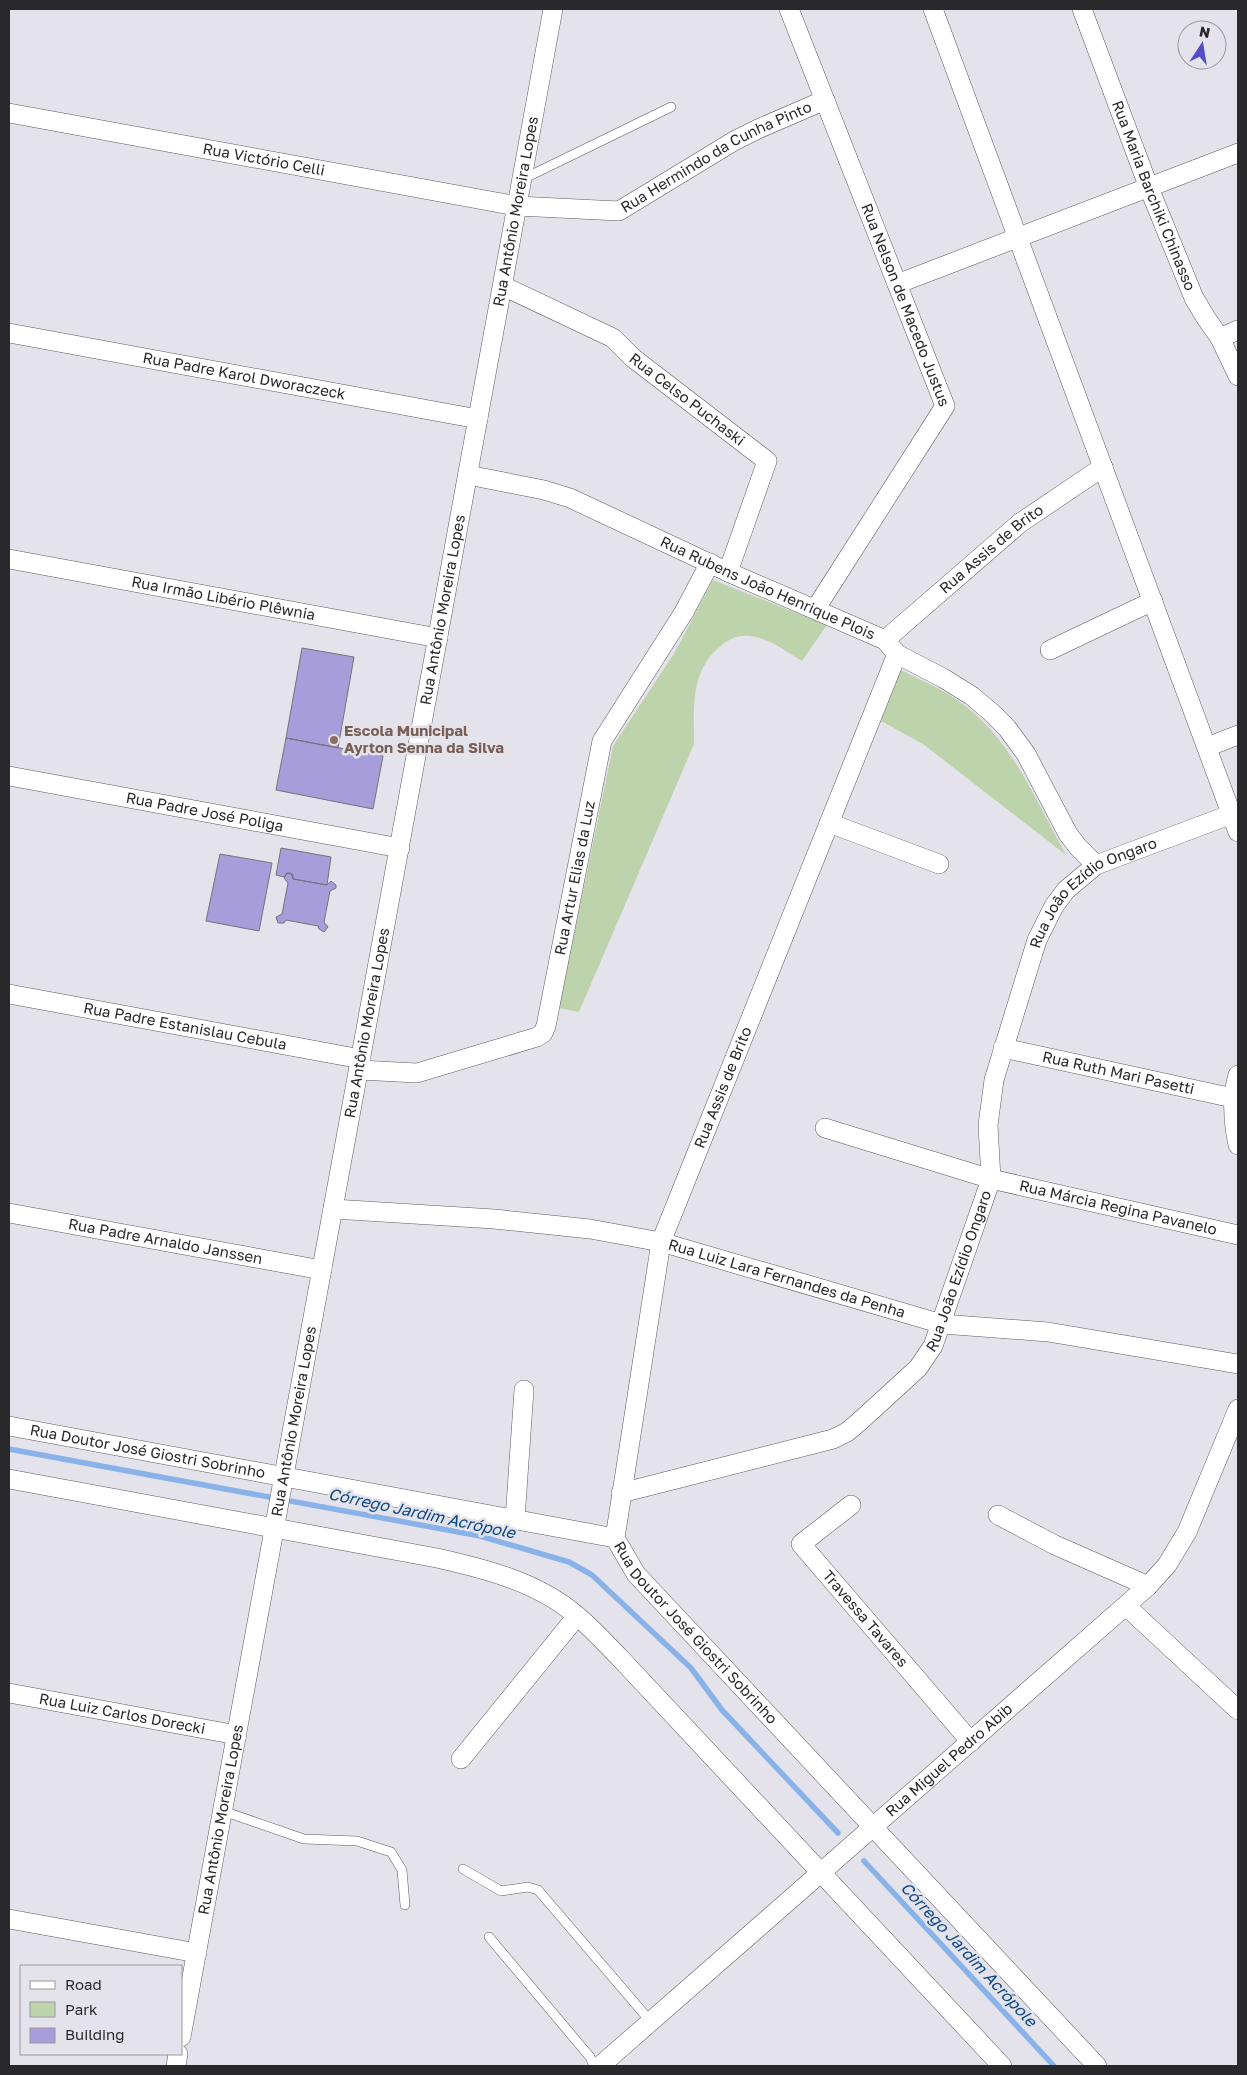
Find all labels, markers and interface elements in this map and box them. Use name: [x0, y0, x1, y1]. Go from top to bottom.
north arrow: [1177, 20, 1227, 70]
text: N: [1198, 22, 1212, 41]
street label: Rua Hermindo da Cunha Pinto: [617, 97, 814, 216]
street label: Rua Maria Barchiki Chinasso: [1109, 98, 1200, 293]
street label: Rua Antônio Moreira Lopes: [489, 115, 541, 308]
street label: Rua Victório Celli: [201, 139, 326, 179]
street label: Rua Nelson de Macedo Justus: [858, 201, 954, 409]
street label: Rua Padre Karol Dworaczeck: [141, 348, 348, 403]
street label: Rua Celso Puchaski: [626, 349, 749, 449]
street label: Rua Assis de Brito: [935, 500, 1046, 597]
street label: Rua Antônio Moreira Lopes: [416, 513, 468, 706]
street label: Rua Rubens João Henrique Plois: [658, 532, 878, 643]
street label: Rua Irmão Libério Plêwnia: [130, 572, 317, 623]
place label: Escola Municipal Ayrton Senna da Silva: [344, 721, 504, 756]
marker: Escola Municipal Ayrton Senna da Silva: [328, 734, 340, 746]
street label: Rua Padre José Poliga: [125, 788, 285, 834]
street label: Rua Artur Elias da Luz: [550, 799, 598, 957]
street label: Rua João Ezídio Ongaro: [1025, 833, 1159, 950]
street label: Rua Antônio Moreira Lopes: [340, 926, 392, 1119]
street label: Rua Padre Estanislau Cebula: [82, 998, 288, 1053]
street label: Rua Assis de Brito: [690, 1024, 755, 1151]
street label: Rua Ruth Mari Pasetti: [1041, 1047, 1196, 1097]
street label: Rua Márcia Regina Pavanelo: [1018, 1176, 1219, 1238]
street label: Rua João Ezídio Ongaro: [922, 1188, 994, 1355]
street label: Rua Padre Arnaldo Janssen: [67, 1214, 264, 1267]
street label: Rua Luiz Lara Fernandes da Penha: [666, 1235, 908, 1321]
street label: Rua Antônio Moreira Lopes: [267, 1324, 319, 1518]
street label: Rua Doutor José Giostri Sobrinho: [29, 1420, 267, 1481]
water label: Córrego Jardim Acrópole: [327, 1483, 519, 1543]
street label: Rua Doutor José Giostri Sobrinho: [611, 1538, 782, 1727]
street label: Travessa Tavares: [819, 1566, 912, 1670]
street label: Rua Luiz Carlos Dorecki: [38, 1689, 207, 1737]
street label: Rua Miguel Pedro Abib: [881, 1699, 1015, 1820]
street label: Rua Antônio Moreira Lopes: [194, 1723, 246, 1916]
water label: Córrego Jardim Acrópole: [897, 1878, 1042, 2032]
legend: [20, 1965, 182, 2055]
text: Road: [65, 1975, 102, 1993]
text: Park: [65, 2000, 98, 2018]
text: Building: [65, 2025, 125, 2043]

